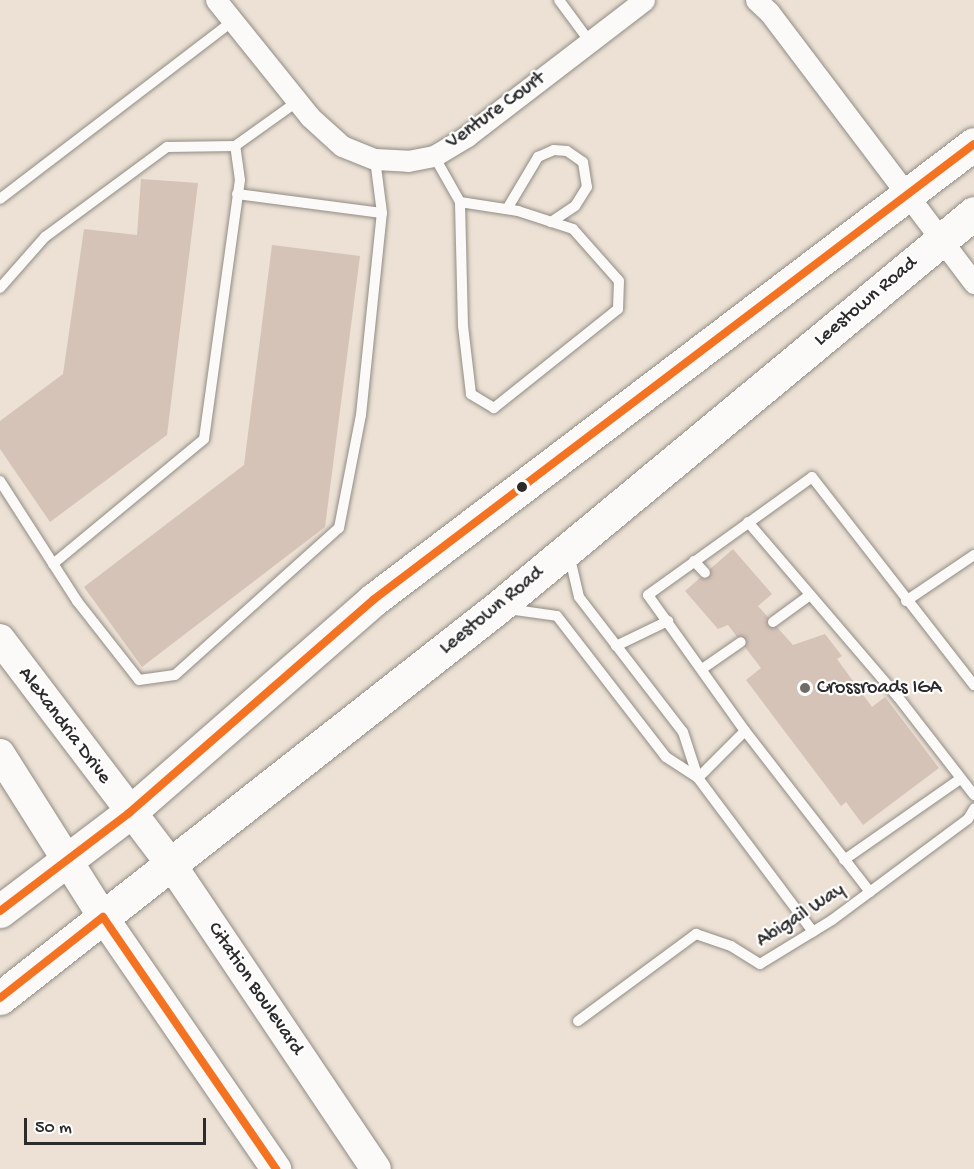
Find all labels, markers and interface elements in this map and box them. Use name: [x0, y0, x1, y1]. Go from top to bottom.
street label: Venture Court: [442, 67, 550, 155]
street label: Leestown Road: [810, 252, 922, 352]
unlabelled marker: [516, 481, 528, 493]
street label: Leestown Road: [435, 562, 549, 660]
street label: Alexandria Drive: [12, 663, 116, 789]
place label: Crossroads IGA: [817, 676, 942, 700]
marker: Crossroads IGA: [798, 681, 812, 695]
street label: Abigail Way: [752, 879, 850, 953]
street label: Citation Boulevard: [202, 918, 308, 1060]
scale bar: [27, 1106, 208, 1144]
text: 50 m: [35, 1118, 72, 1139]

